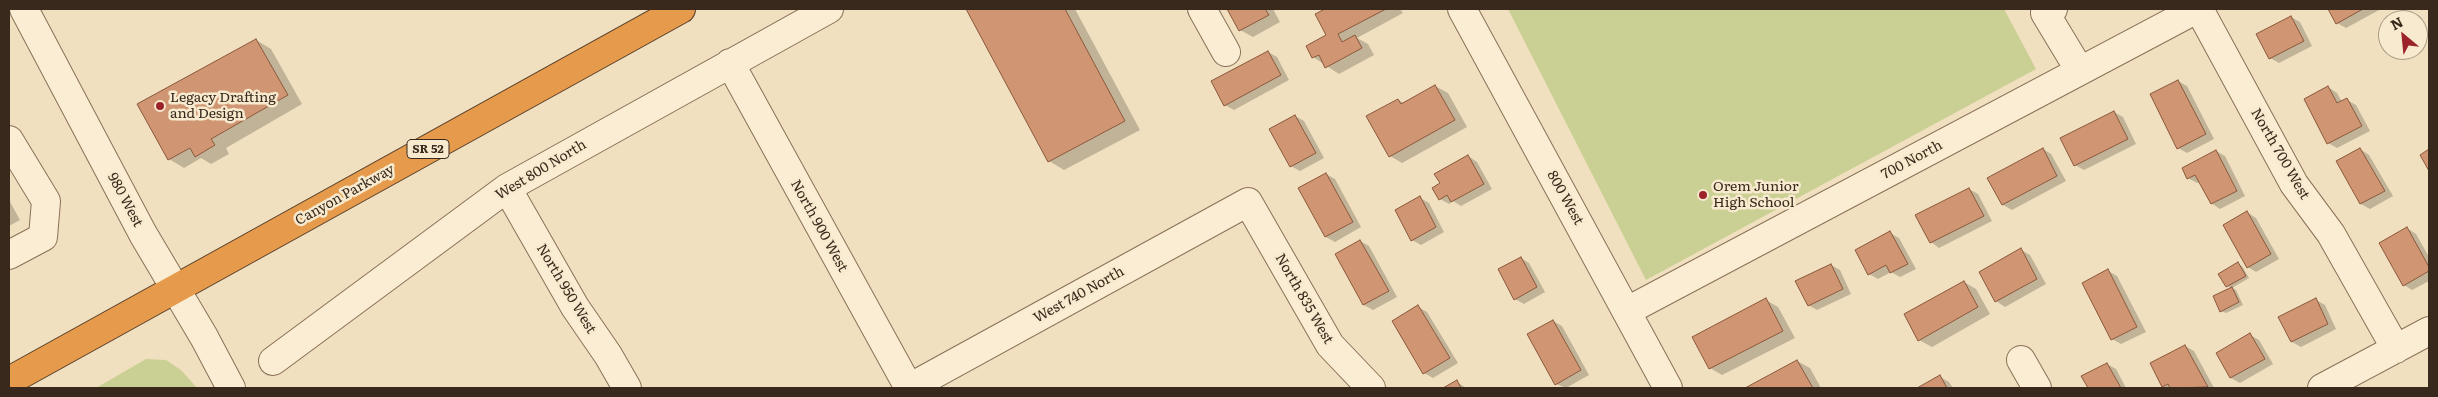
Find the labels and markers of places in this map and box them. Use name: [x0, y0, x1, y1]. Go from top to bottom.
place label: Legacy Drafting and Design: [170, 90, 276, 122]
marker: Legacy Drafting and Design: [154, 100, 166, 112]
place label: Orem Junior High School: [1713, 179, 1798, 212]
marker: Orem Junior High School: [1697, 189, 1709, 201]

